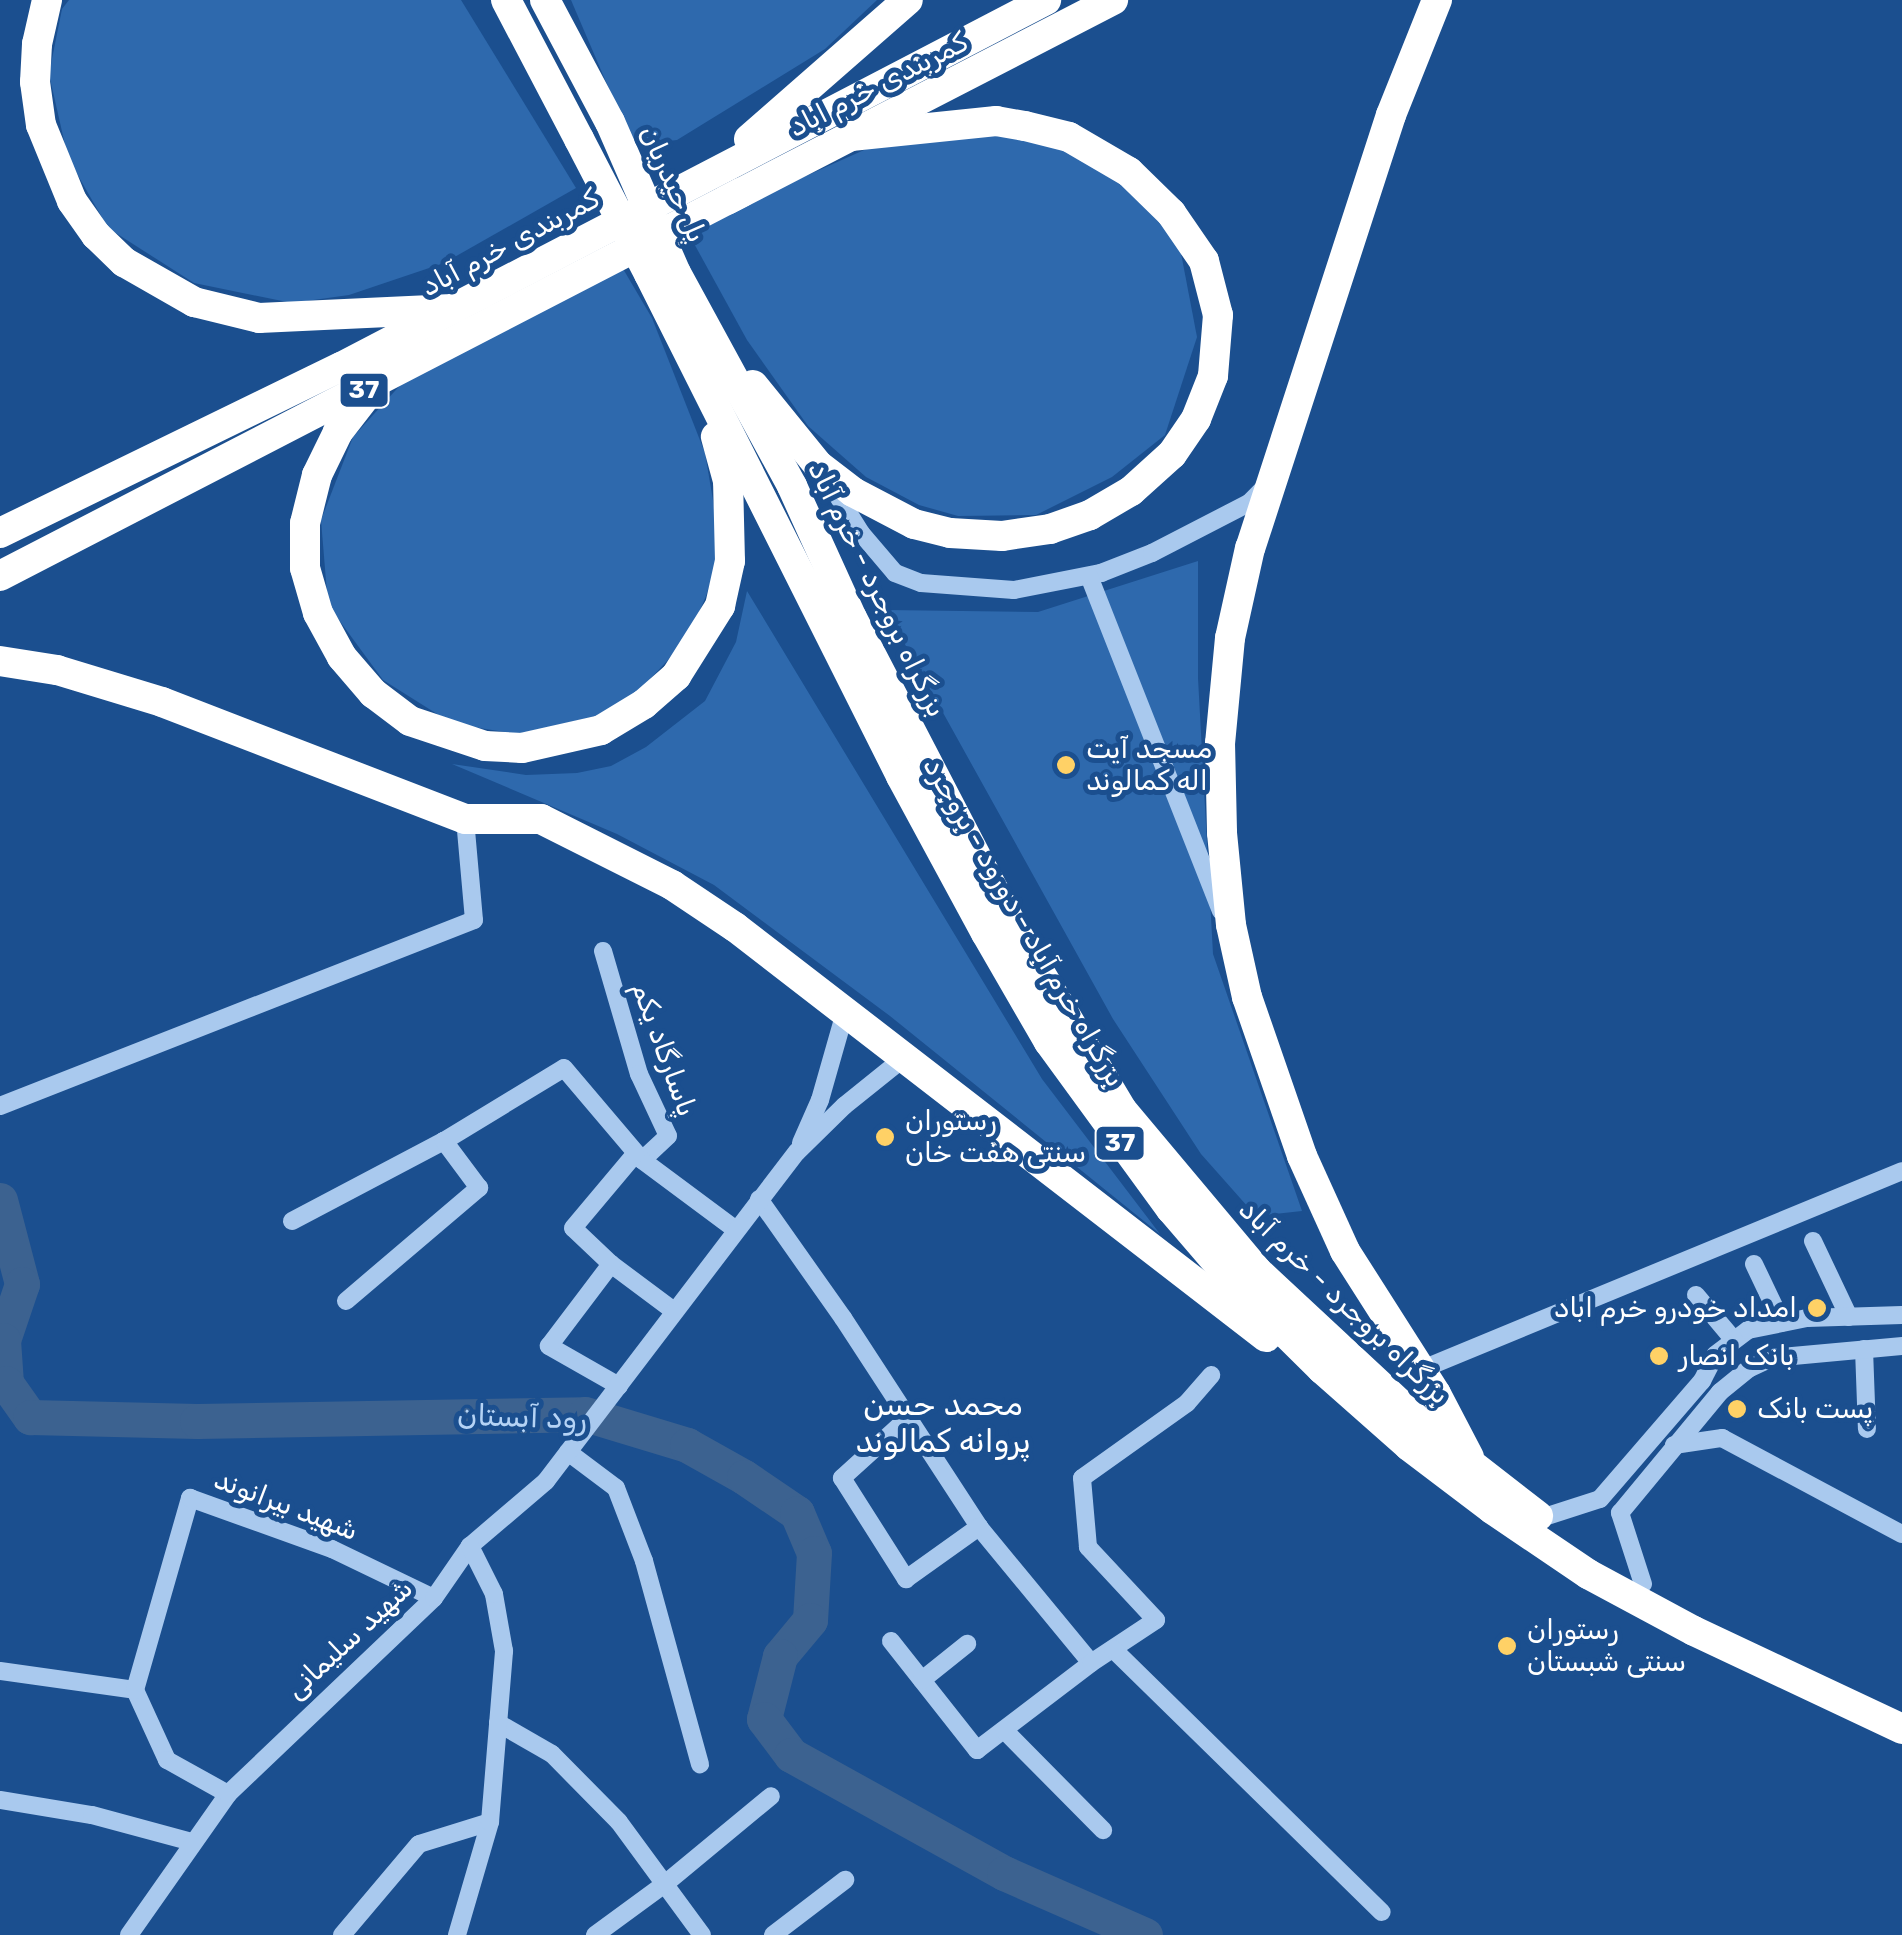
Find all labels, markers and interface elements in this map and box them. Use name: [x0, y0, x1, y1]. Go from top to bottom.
street label: کمربندی خرم اباد: [783, 25, 973, 145]
street label: پل حیدریان: [632, 120, 714, 248]
street label: کمربندی خرم آباد: [415, 182, 605, 304]
road number: 37: [336, 370, 392, 410]
street label: بزرگراه بروجرد - خرم آباد: [800, 456, 954, 722]
place label: مسجد آیت اله کمالوند: [1086, 732, 1212, 798]
street label: بزرگراه خرم آباد - دورود - بروجرد: [916, 751, 1132, 1093]
marker: مسجد آیت اله کمالوند: [1055, 754, 1077, 776]
street label: پاسارگاد یکم: [624, 977, 704, 1121]
place label: رستوران سنتی هفت خان: [905, 1104, 1086, 1170]
road number: 37: [1092, 1123, 1148, 1163]
marker: رستوران سنتی هفت خان: [874, 1126, 896, 1148]
street label: بزرگراه بروجرد - خرم آباد: [1232, 1193, 1456, 1411]
place label: امداد خودرو خرم اباد: [1554, 1291, 1797, 1325]
marker: امداد خودرو خرم اباد: [1806, 1297, 1828, 1319]
place label: بانک انصار: [1679, 1339, 1794, 1373]
marker: بانک انصار: [1648, 1345, 1670, 1367]
district label: محمد حسن پروانه کمالوند: [855, 1386, 1031, 1461]
place label: پست بانک: [1757, 1392, 1873, 1426]
water label: رود آبستان: [456, 1397, 588, 1437]
marker: پست بانک: [1726, 1398, 1748, 1420]
street label: شهید بیرانوند: [209, 1462, 363, 1548]
street label: شهید سلیمانی: [279, 1572, 419, 1706]
place label: رستوران سنتی شبستان: [1527, 1613, 1686, 1679]
marker: رستوران سنتی شبستان: [1496, 1635, 1518, 1657]

